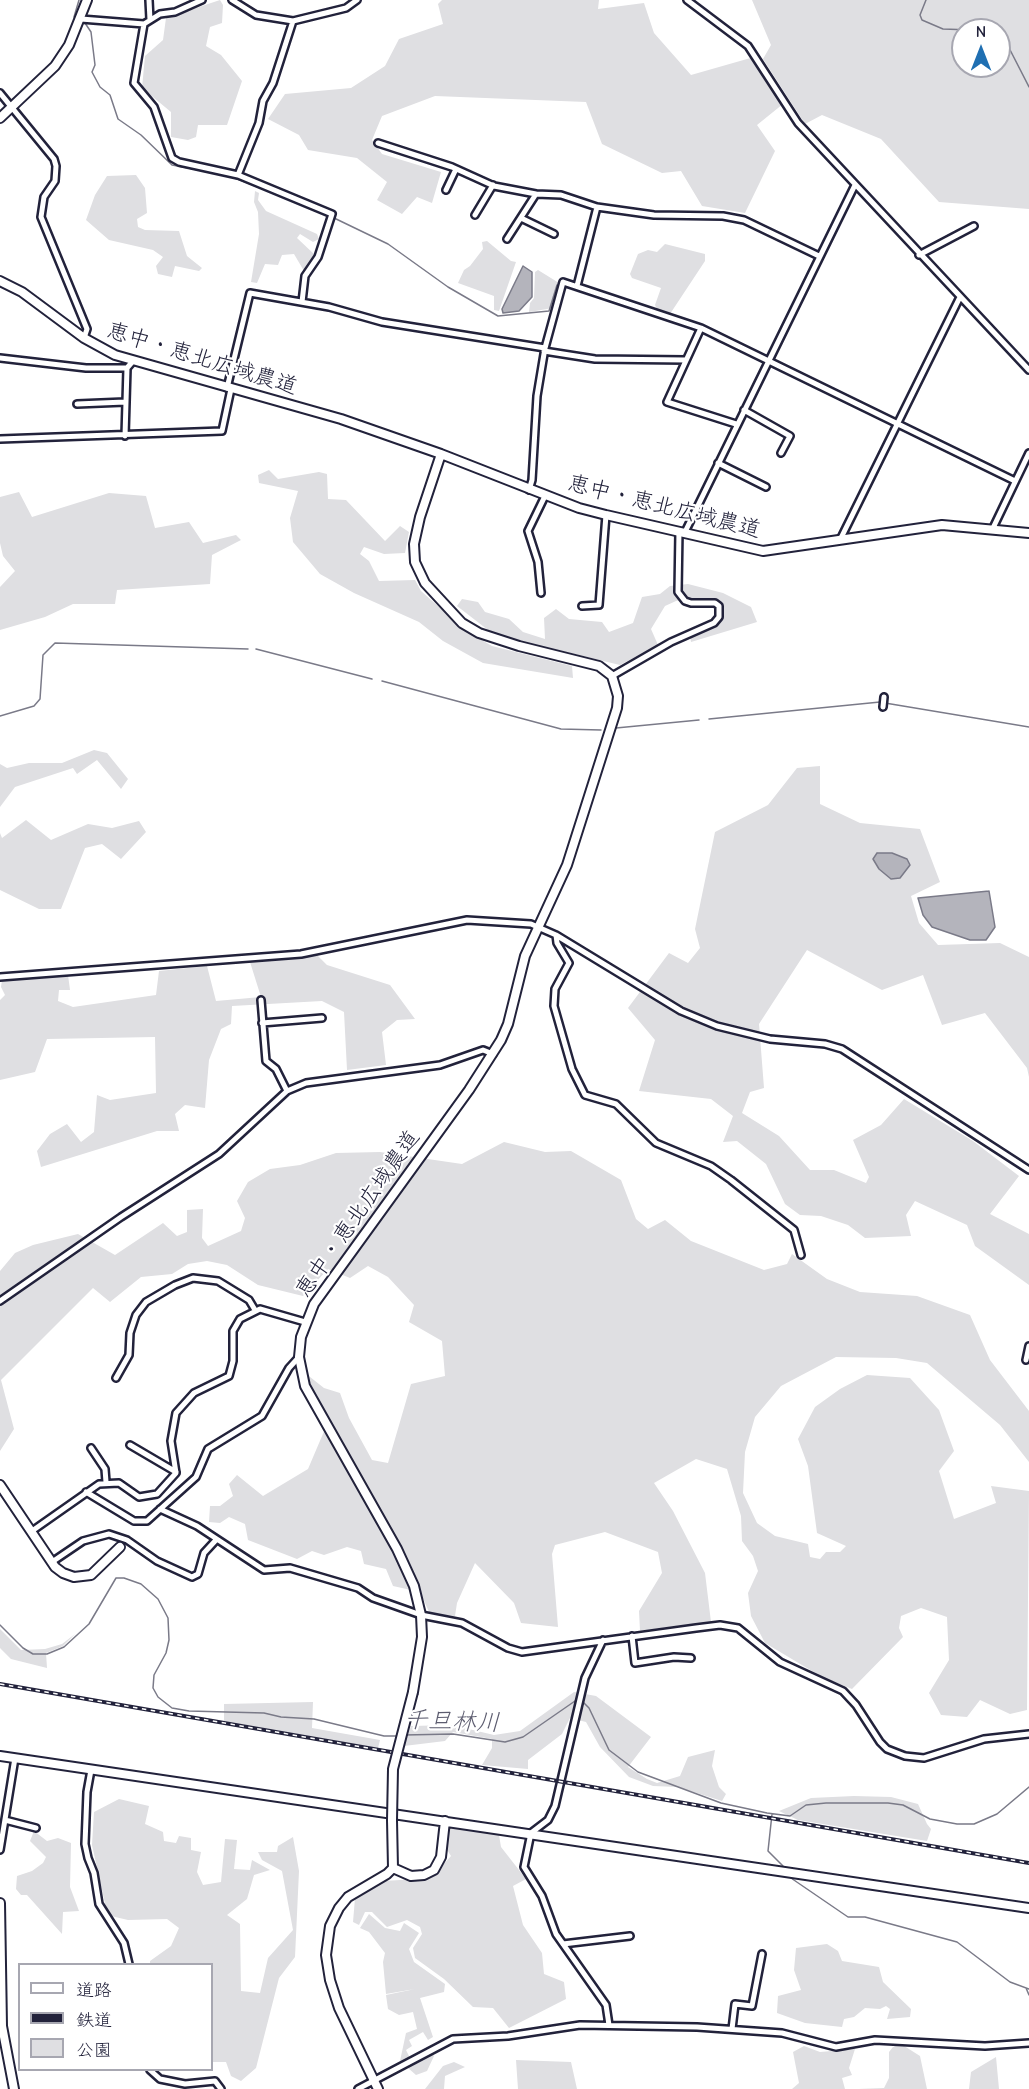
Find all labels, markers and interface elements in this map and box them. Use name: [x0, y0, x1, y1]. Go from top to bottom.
north arrow: [951, 18, 1011, 78]
text: N: [976, 23, 986, 41]
street label: 恵中・恵北広域農道: [103, 317, 301, 401]
street label: 恵中・恵北広域農道: [565, 470, 763, 544]
street label: 恵中・恵北広域農道: [290, 1125, 426, 1303]
water label: 千旦林川: [404, 1706, 500, 1738]
legend: [18, 1963, 213, 2071]
text: 道路: [76, 1980, 112, 2001]
text: 鉄道: [76, 2010, 112, 2031]
text: 公園: [76, 2040, 112, 2061]

